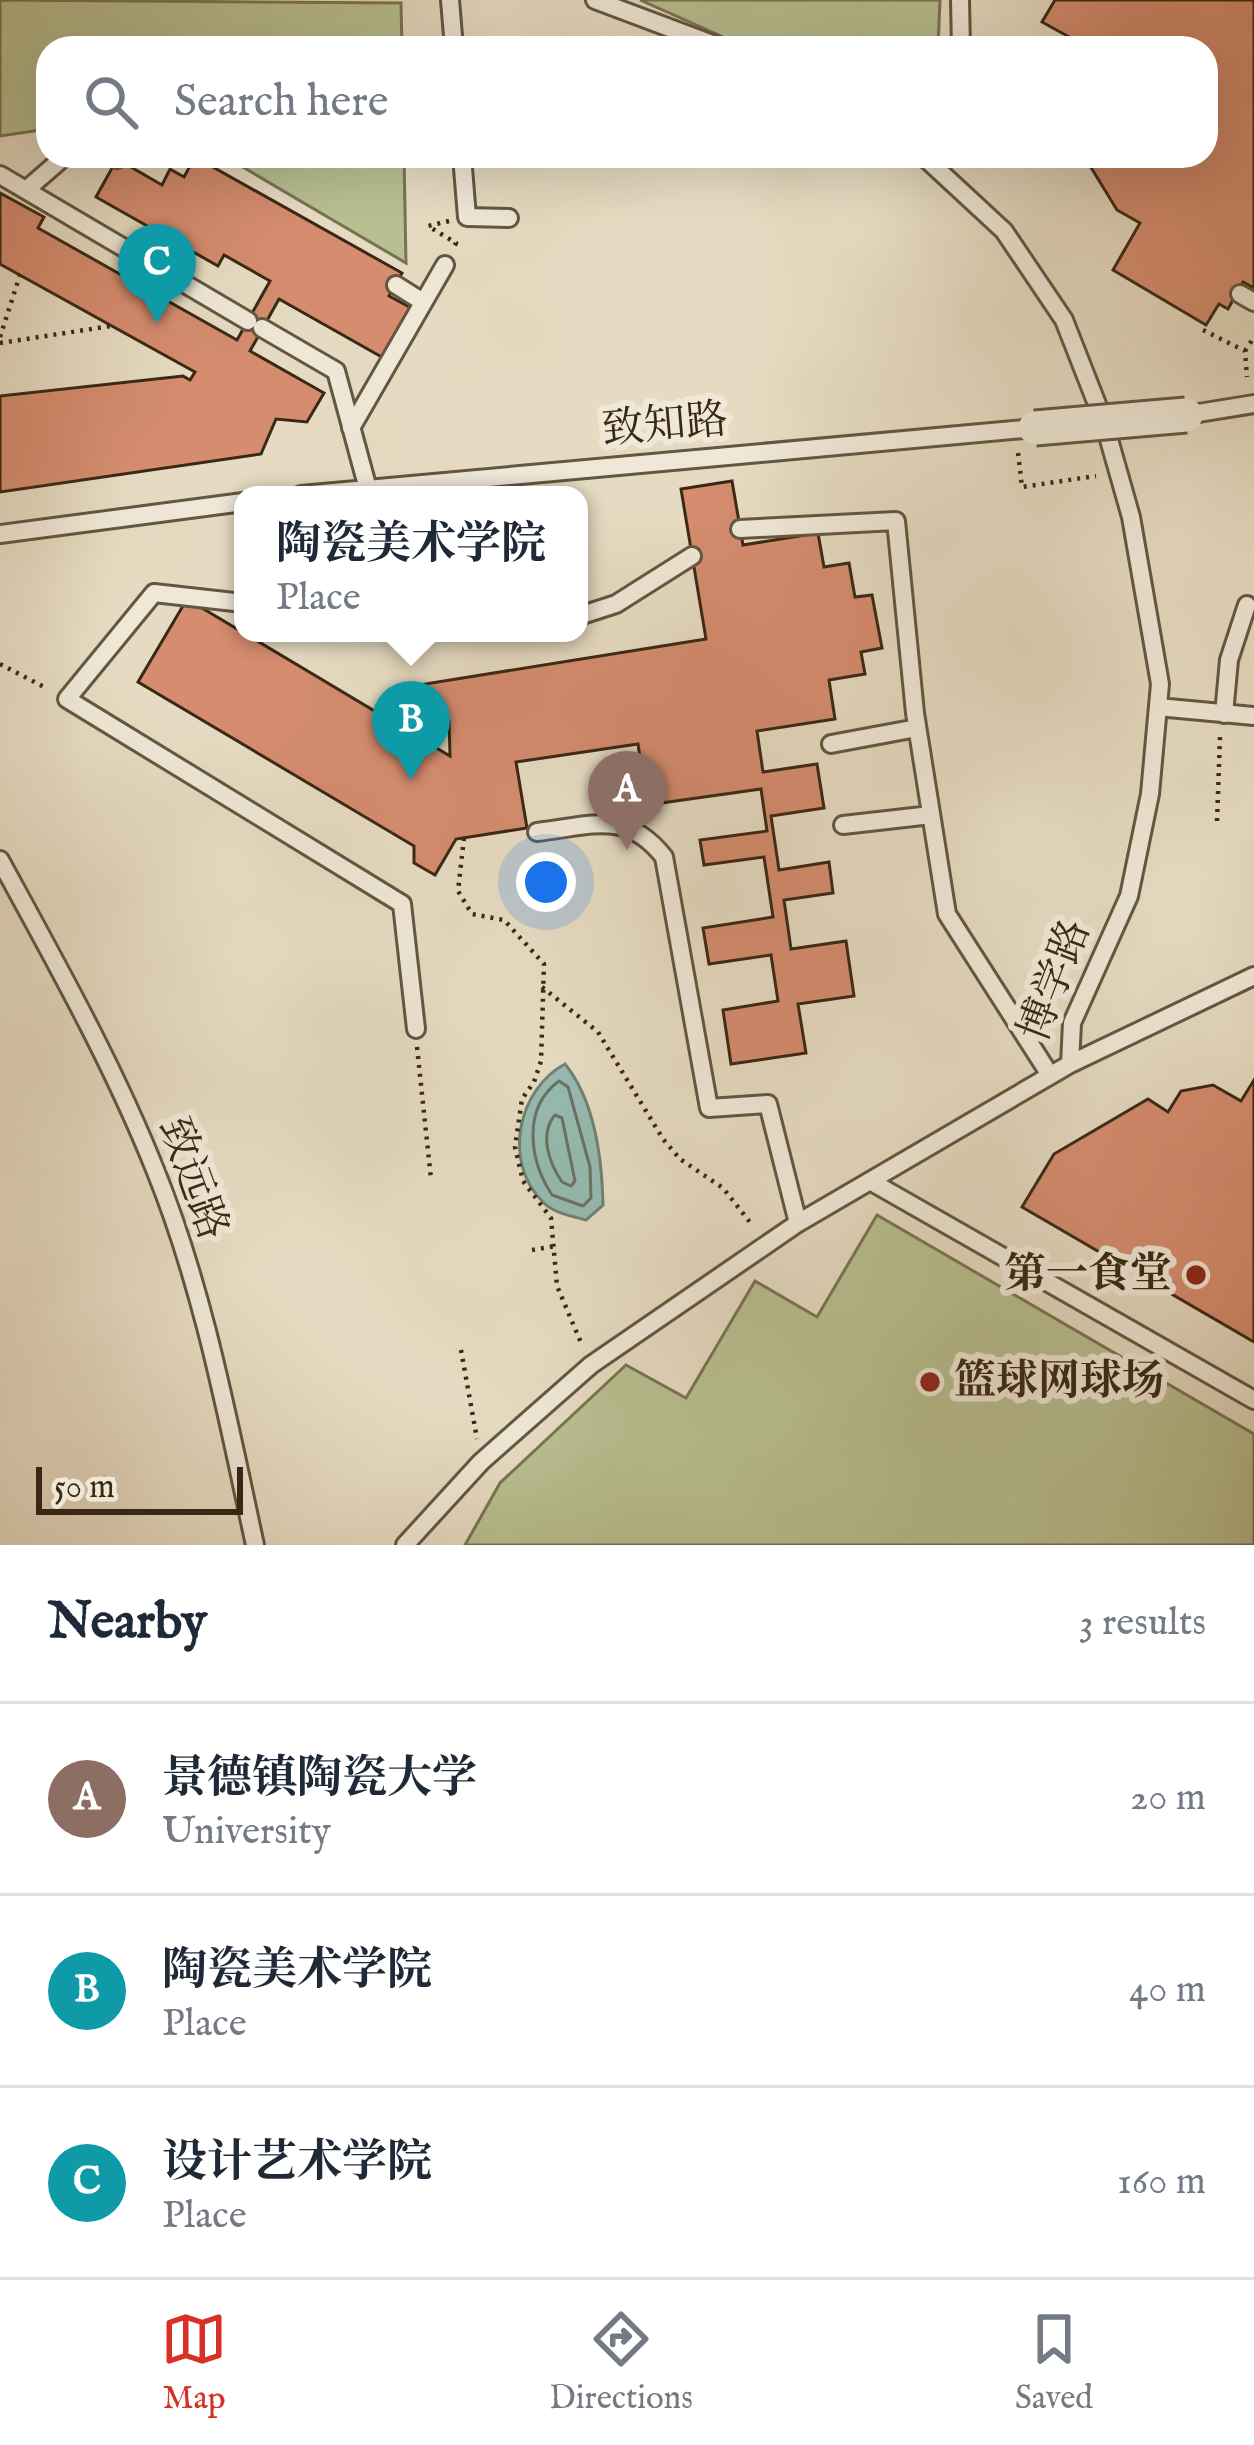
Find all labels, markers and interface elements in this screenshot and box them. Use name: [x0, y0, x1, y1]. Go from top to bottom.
search box: [36, 36, 1218, 168]
icon: search: [78, 69, 144, 135]
text: Search here: [174, 74, 388, 131]
pin: C: [118, 224, 196, 323]
street label: 致知路: [600, 394, 730, 458]
popup: [234, 486, 588, 642]
text: 陶瓷美术学院: [276, 517, 546, 574]
text: Place: [276, 574, 361, 623]
pin: B: [372, 681, 450, 780]
pin: A: [588, 751, 666, 850]
your location: [516, 852, 576, 912]
street label: 博学路: [1009, 913, 1103, 1049]
street label: 致远路: [146, 1111, 238, 1247]
place label: 第一食堂: [1004, 1249, 1172, 1302]
marker: 第一食堂: [1183, 1262, 1209, 1288]
place label: 篮球网球场: [954, 1356, 1164, 1409]
marker: 篮球网球场: [917, 1369, 943, 1395]
scale bar: [36, 1461, 243, 1514]
text: 50 m: [54, 1467, 115, 1509]
text: Nearby: [48, 1591, 207, 1656]
text: 3 results: [1079, 1599, 1206, 1648]
text: 景德镇陶瓷大学: [162, 1751, 477, 1808]
text: A: [74, 1774, 100, 1823]
text: 20 m: [1130, 1774, 1206, 1823]
text: University: [162, 1808, 331, 1857]
text: 陶瓷美术学院: [162, 1943, 432, 2000]
text: B: [74, 1966, 100, 2015]
text: 40 m: [1129, 1966, 1206, 2015]
text: Place: [162, 2000, 247, 2049]
text: 设计艺术学院: [162, 2135, 432, 2192]
text: C: [73, 2158, 101, 2207]
text: 160 m: [1117, 2158, 1206, 2207]
text: Place: [162, 2192, 247, 2241]
tab: Map: [161, 2306, 227, 2420]
tab: Directions: [549, 2306, 693, 2420]
tab: Saved: [1015, 2306, 1093, 2420]

